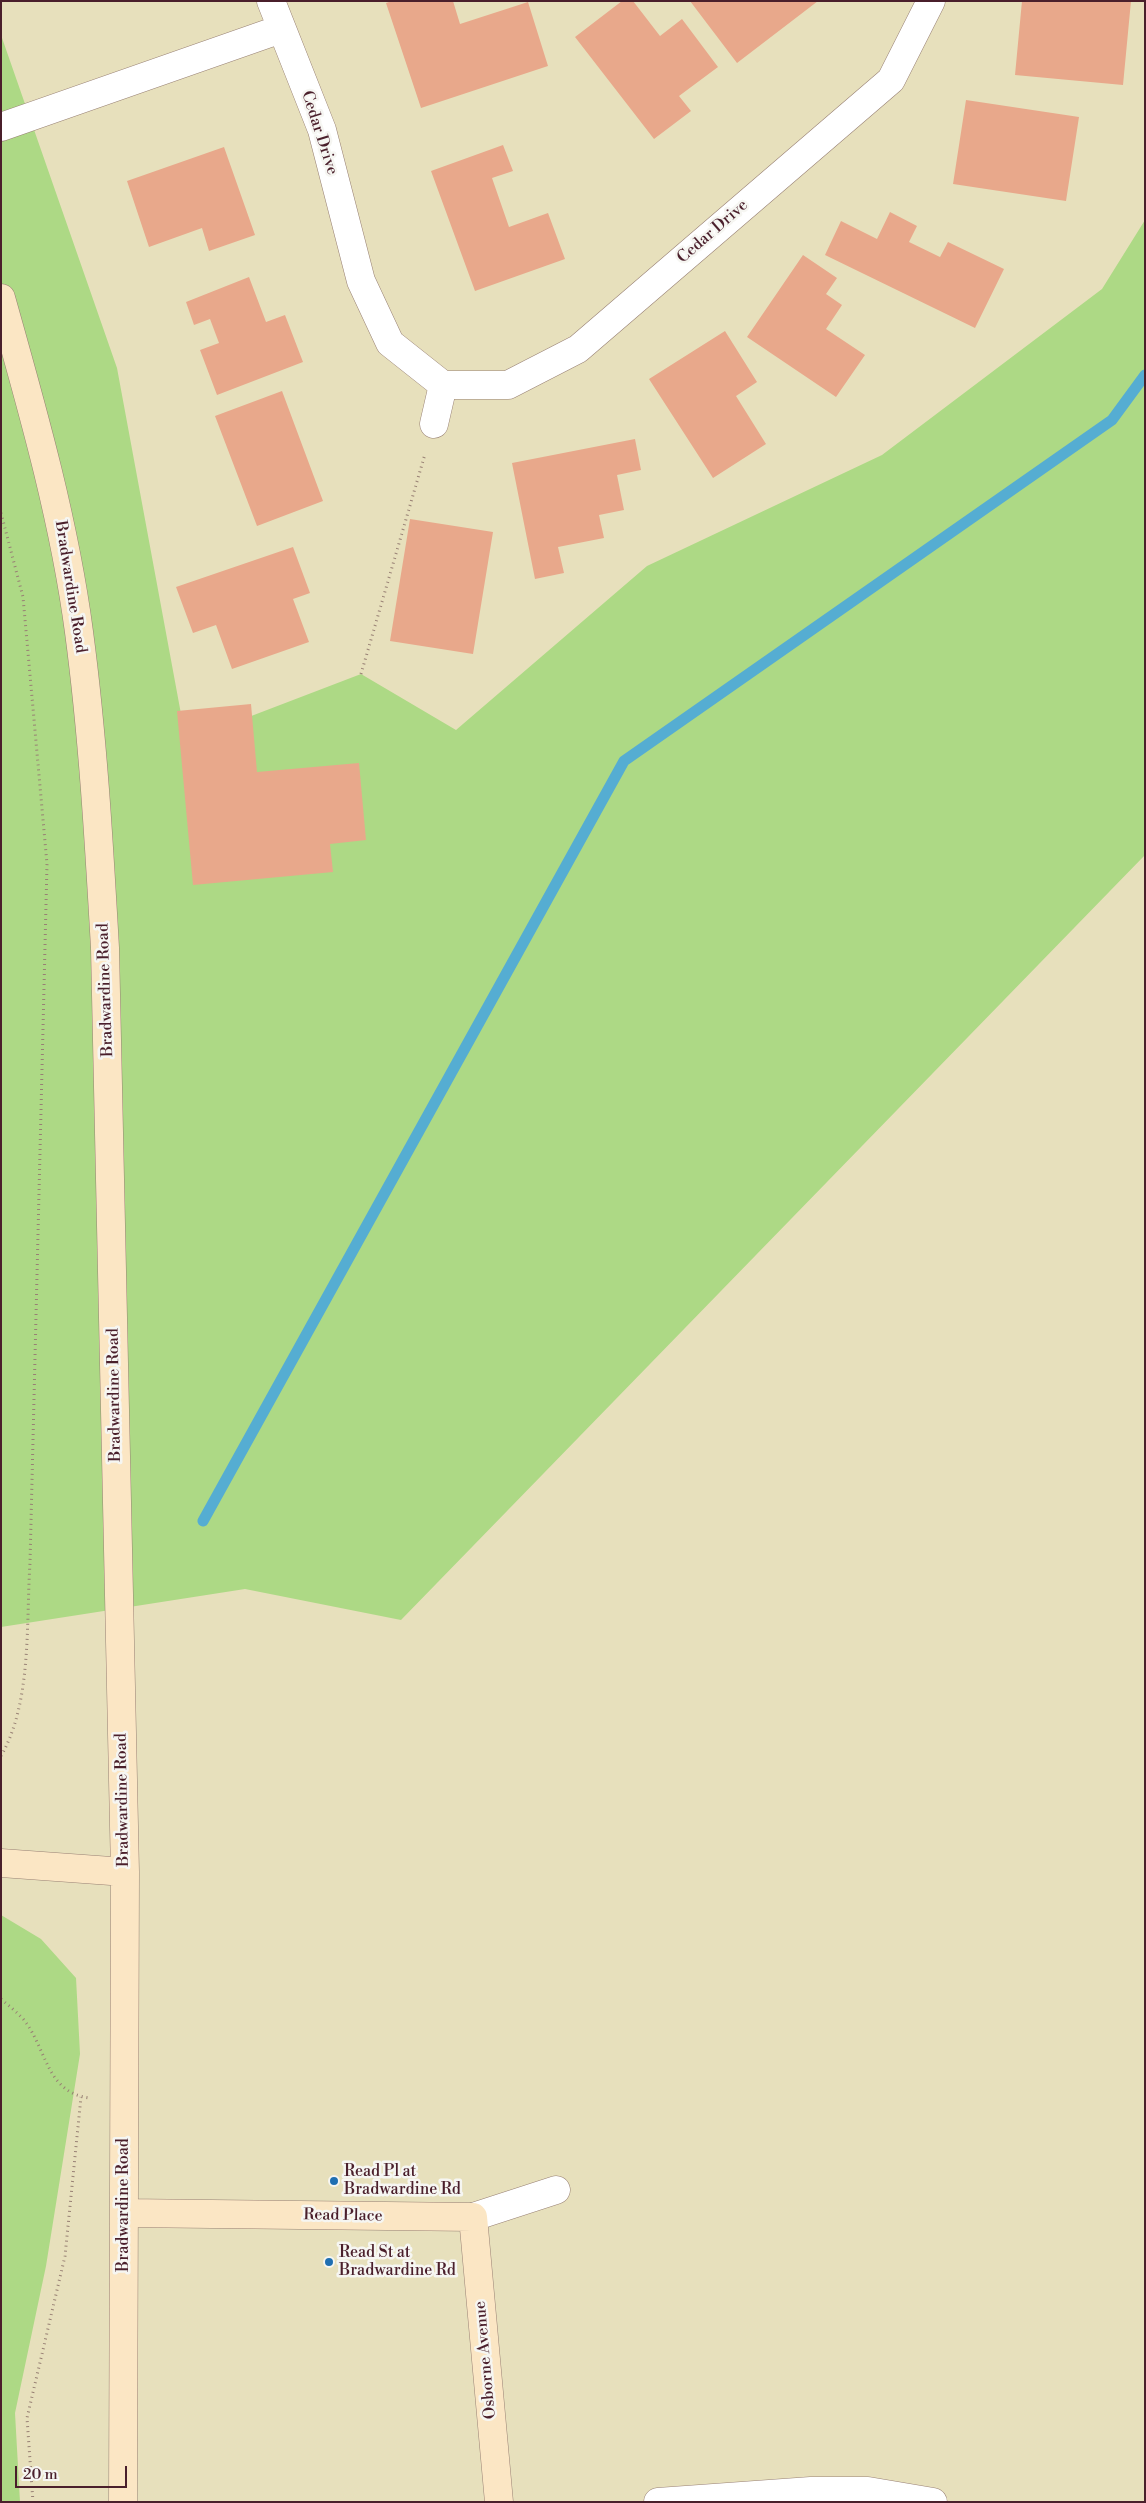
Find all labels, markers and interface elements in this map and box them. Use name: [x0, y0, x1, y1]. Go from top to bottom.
street label: Cedar Drive: [296, 89, 342, 177]
street label: Cedar Drive: [674, 196, 752, 268]
street label: Bradwardine Road: [50, 519, 90, 655]
street label: Bradwardine Road: [94, 923, 118, 1057]
street label: Bradwardine Road: [104, 1328, 126, 1462]
street label: Bradwardine Road: [112, 1733, 134, 1867]
street label: Bradwardine Road: [114, 2138, 134, 2272]
place label: Read Pl at Bradwardine Rd: [344, 2162, 461, 2200]
marker: Read Pl at Bradwardine Rd: [328, 2175, 340, 2187]
street label: Read Place: [303, 2206, 383, 2226]
place label: Read St at Bradwardine Rd: [339, 2243, 456, 2281]
marker: Read St at Bradwardine Rd: [323, 2256, 335, 2268]
street label: Osborne Avenue: [471, 2300, 501, 2420]
scale bar: [18, 2456, 130, 2488]
text: 20 m: [23, 2465, 58, 2484]

